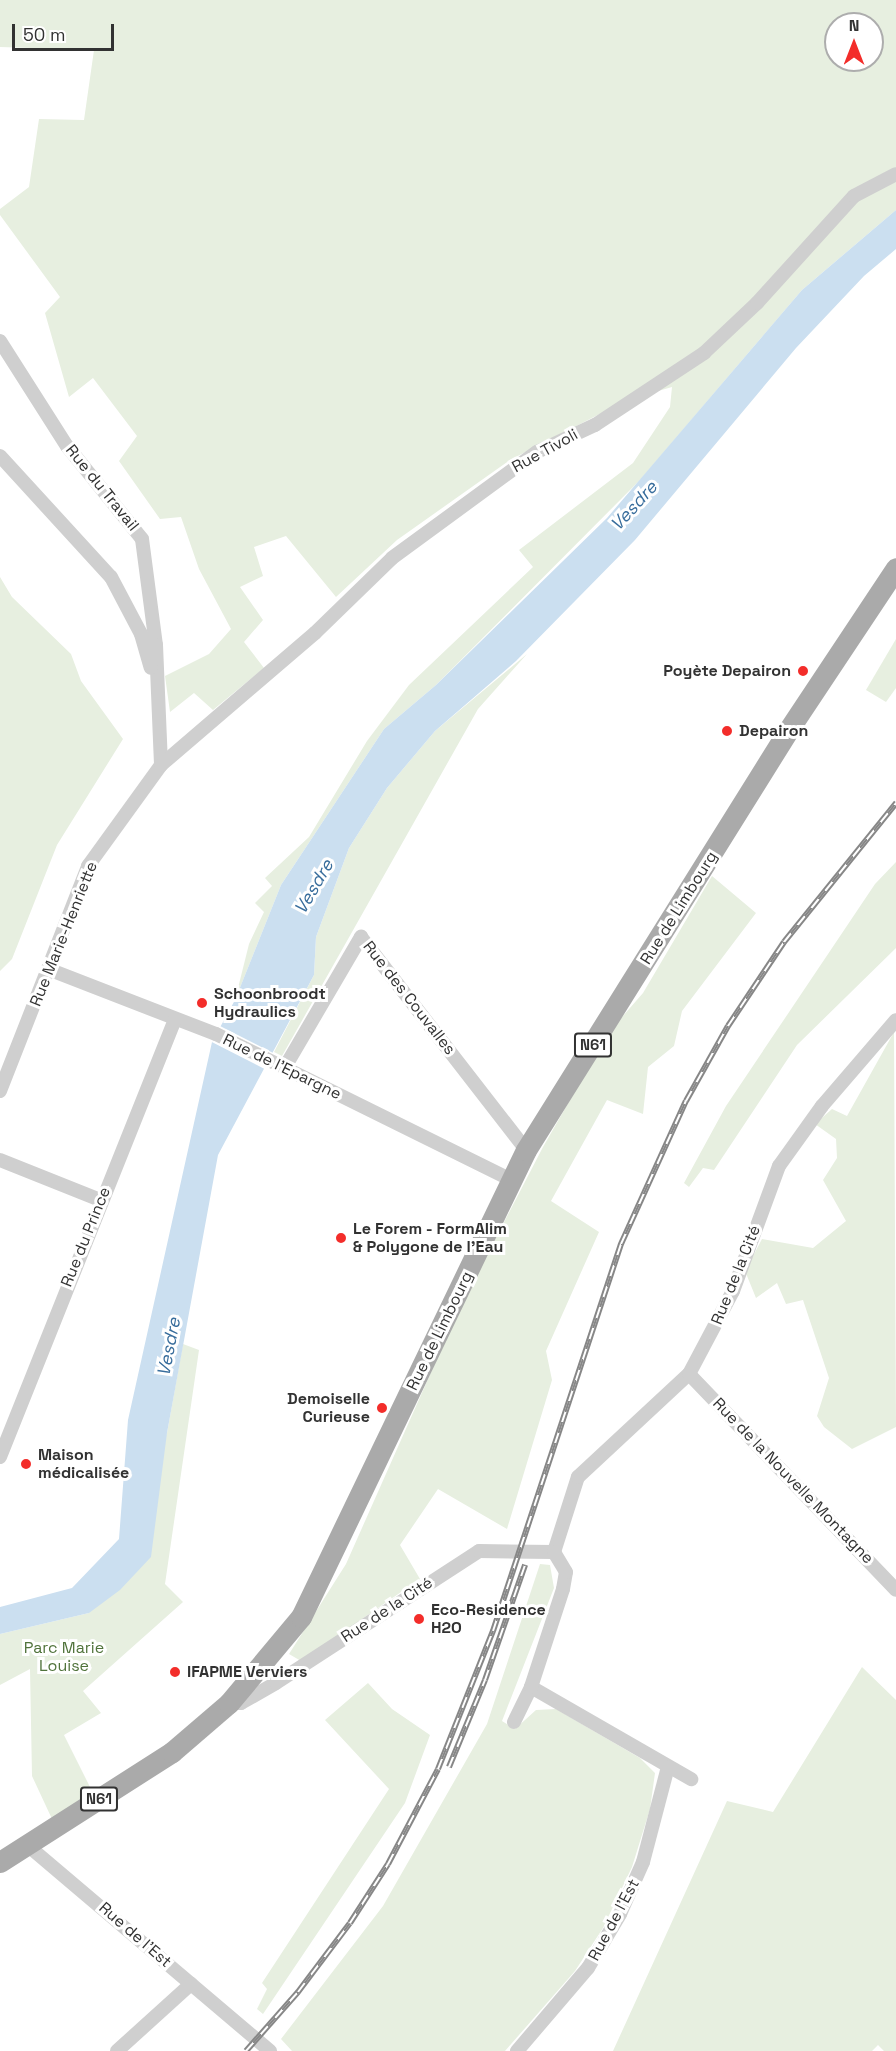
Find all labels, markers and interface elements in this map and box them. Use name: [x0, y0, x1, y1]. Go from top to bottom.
scale bar: [15, 12, 117, 50]
north arrow: [824, 12, 884, 72]
text: N: [849, 15, 859, 36]
text: 50 m: [23, 23, 65, 46]
street label: Rue Tivoli: [509, 425, 581, 477]
street label: Rue du Travail: [61, 441, 143, 535]
water label: Vesdre: [606, 477, 662, 535]
place label: Poyète Depairon: [663, 661, 791, 681]
marker: Poyète Depairon: [796, 664, 810, 678]
place label: Depairon: [739, 721, 808, 741]
marker: Depairon: [720, 724, 734, 738]
street label: Rue de Limbourg: [636, 848, 722, 968]
water label: Vesdre: [290, 856, 338, 918]
street label: Rue Marie-Henriette: [26, 859, 102, 1009]
street label: Rue des Couvalles: [359, 937, 459, 1059]
place label: Schoonbroodt Hydraulics: [214, 984, 326, 1022]
marker: Schoonbroodt Hydraulics: [195, 996, 209, 1010]
street label: Rue de l'Epargne: [220, 1030, 344, 1104]
road number: N61: [574, 1033, 612, 1057]
street label: Rue du Prince: [57, 1184, 115, 1290]
place label: Le Forem - FormAlim & Polygone de l'Eau: [353, 1219, 508, 1257]
street label: Rue de la Cité: [707, 1223, 765, 1327]
marker: Le Forem - FormAlim & Polygone de l'Eau: [334, 1231, 348, 1245]
street label: Rue de Limbourg: [403, 1268, 477, 1394]
water label: Vesdre: [153, 1316, 185, 1378]
place label: Demoiselle Curieuse: [287, 1389, 370, 1427]
street label: Rue de la Nouvelle Montagne: [709, 1394, 877, 1568]
marker: Demoiselle Curieuse: [375, 1401, 389, 1415]
place label: Maison médicalisée: [38, 1445, 129, 1483]
marker: Maison médicalisée: [19, 1457, 33, 1471]
street label: Rue de la Cité: [338, 1573, 436, 1647]
place label: Eco-Residence H2O: [431, 1600, 546, 1638]
marker: Eco-Residence H2O: [412, 1612, 426, 1626]
park label: Parc Marie Louise: [24, 1638, 104, 1676]
place label: IFAPME Verviers: [187, 1662, 308, 1682]
marker: IFAPME Verviers: [168, 1665, 182, 1679]
road number: N61: [80, 1787, 118, 1811]
street label: Rue de l'Est: [584, 1876, 644, 1964]
street label: Rue de l'Est: [95, 1898, 175, 1972]

